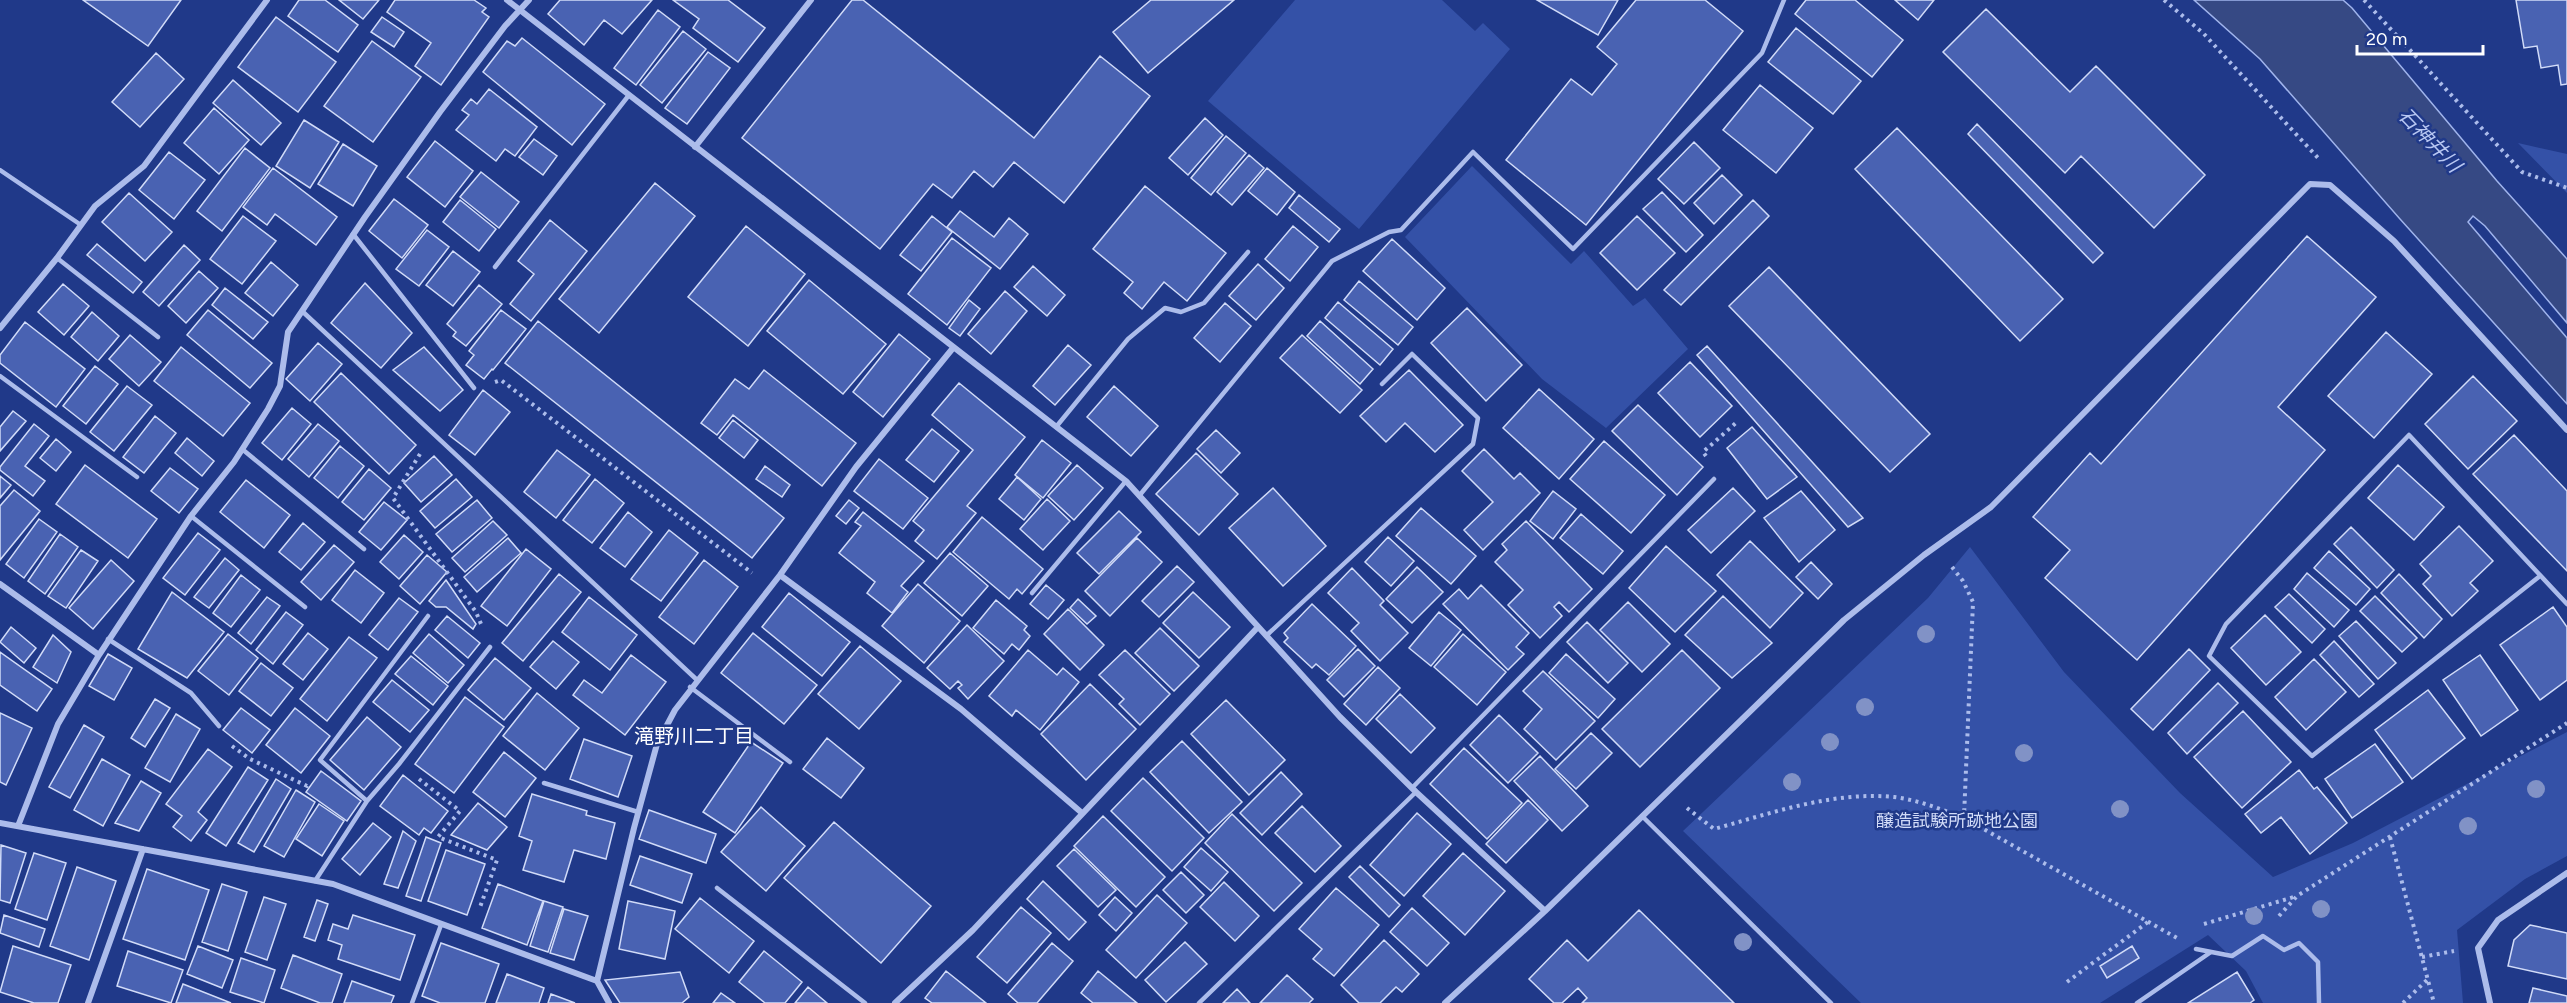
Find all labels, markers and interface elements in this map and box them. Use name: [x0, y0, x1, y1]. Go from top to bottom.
scale bar: [2357, 18, 2483, 56]
text: 20 m: [2366, 28, 2407, 50]
water label: 石神井川: [2394, 103, 2468, 179]
district label: 滝野川二丁目: [634, 724, 754, 748]
park label: 醸造試験所跡地公園: [1876, 810, 2038, 832]

